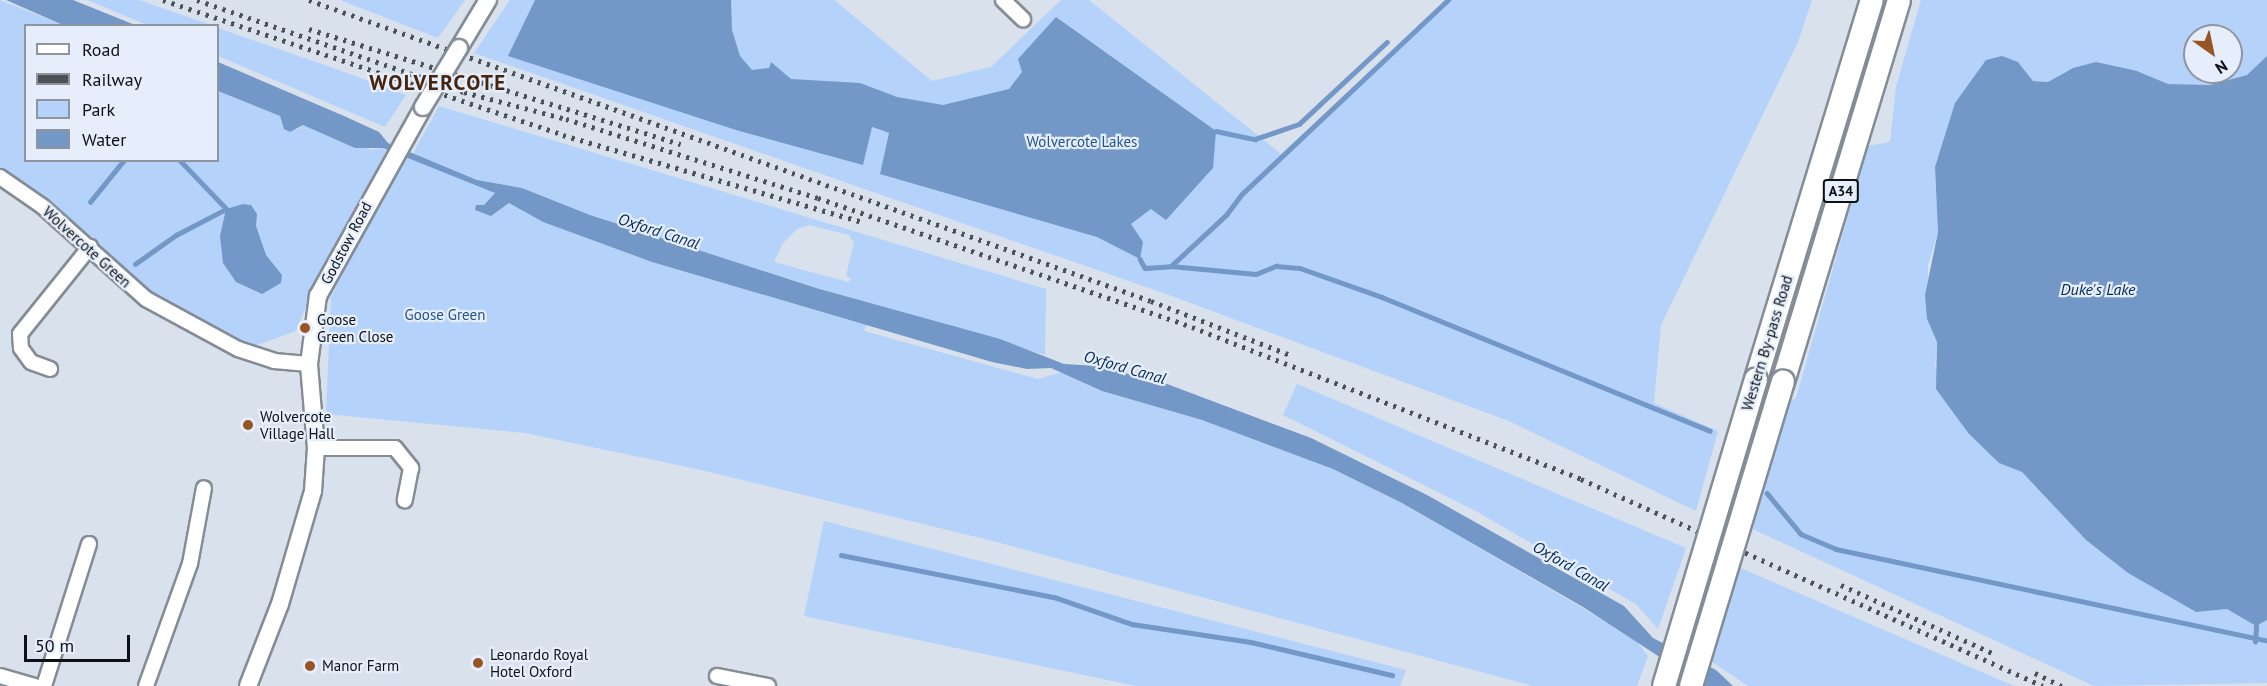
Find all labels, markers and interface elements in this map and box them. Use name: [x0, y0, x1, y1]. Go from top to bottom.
legend: [24, 24, 219, 162]
north arrow: [2183, 24, 2243, 84]
text: Road: [82, 38, 120, 61]
text: N: [2212, 56, 2232, 79]
text: Railway: [82, 68, 142, 91]
district label: WOLVERCOTE: [369, 70, 507, 96]
text: Park: [82, 98, 115, 121]
text: Water: [82, 128, 126, 151]
park label: Wolvercote Lakes: [1027, 133, 1137, 151]
road number: A34: [1822, 180, 1860, 202]
street label: Godstow Road: [317, 199, 375, 287]
street label: Wolvercote Green: [39, 203, 135, 291]
water label: Oxford Canal: [616, 209, 702, 253]
street label: Western By-pass Road: [1738, 273, 1796, 413]
water label: Duke's Lake: [2061, 279, 2135, 299]
park label: Goose Green: [405, 306, 485, 324]
place label: Goose Green Close: [317, 310, 393, 345]
marker: Goose Green Close: [298, 321, 312, 335]
water label: Oxford Canal: [1082, 346, 1168, 388]
place label: Wolvercote Village Hall: [260, 407, 335, 442]
marker: Wolvercote Village Hall: [241, 418, 255, 432]
water label: Oxford Canal: [1530, 537, 1612, 595]
scale bar: [27, 623, 134, 661]
text: 50 m: [35, 634, 74, 657]
place label: Leonardo Royal Hotel Oxford: [490, 645, 588, 680]
marker: Leonardo Royal Hotel Oxford: [471, 656, 485, 670]
place label: Manor Farm: [322, 657, 399, 675]
marker: Manor Farm: [303, 659, 317, 673]

